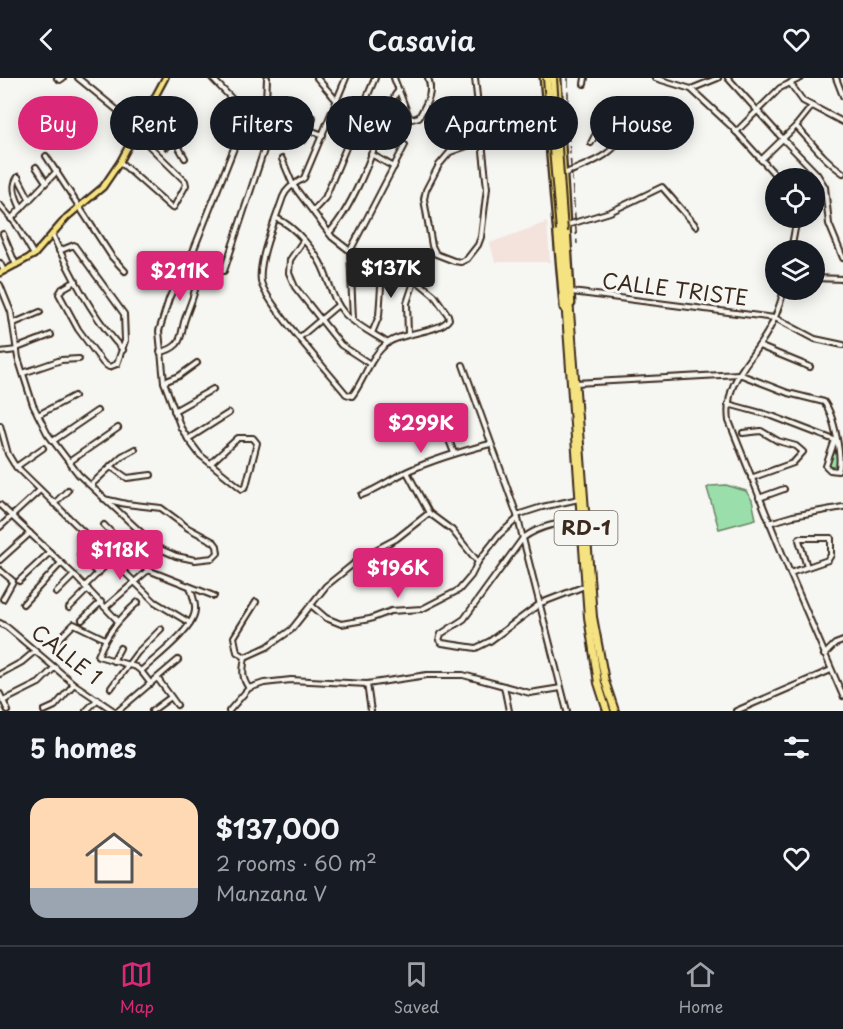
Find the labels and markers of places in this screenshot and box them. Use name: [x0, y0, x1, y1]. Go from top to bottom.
pin: $137K: [349, 248, 433, 299]
pin: $211K: [138, 251, 222, 302]
pin: $299K: [379, 403, 463, 454]
pin: $118K: [78, 530, 162, 581]
pin: $196K: [356, 548, 440, 599]

